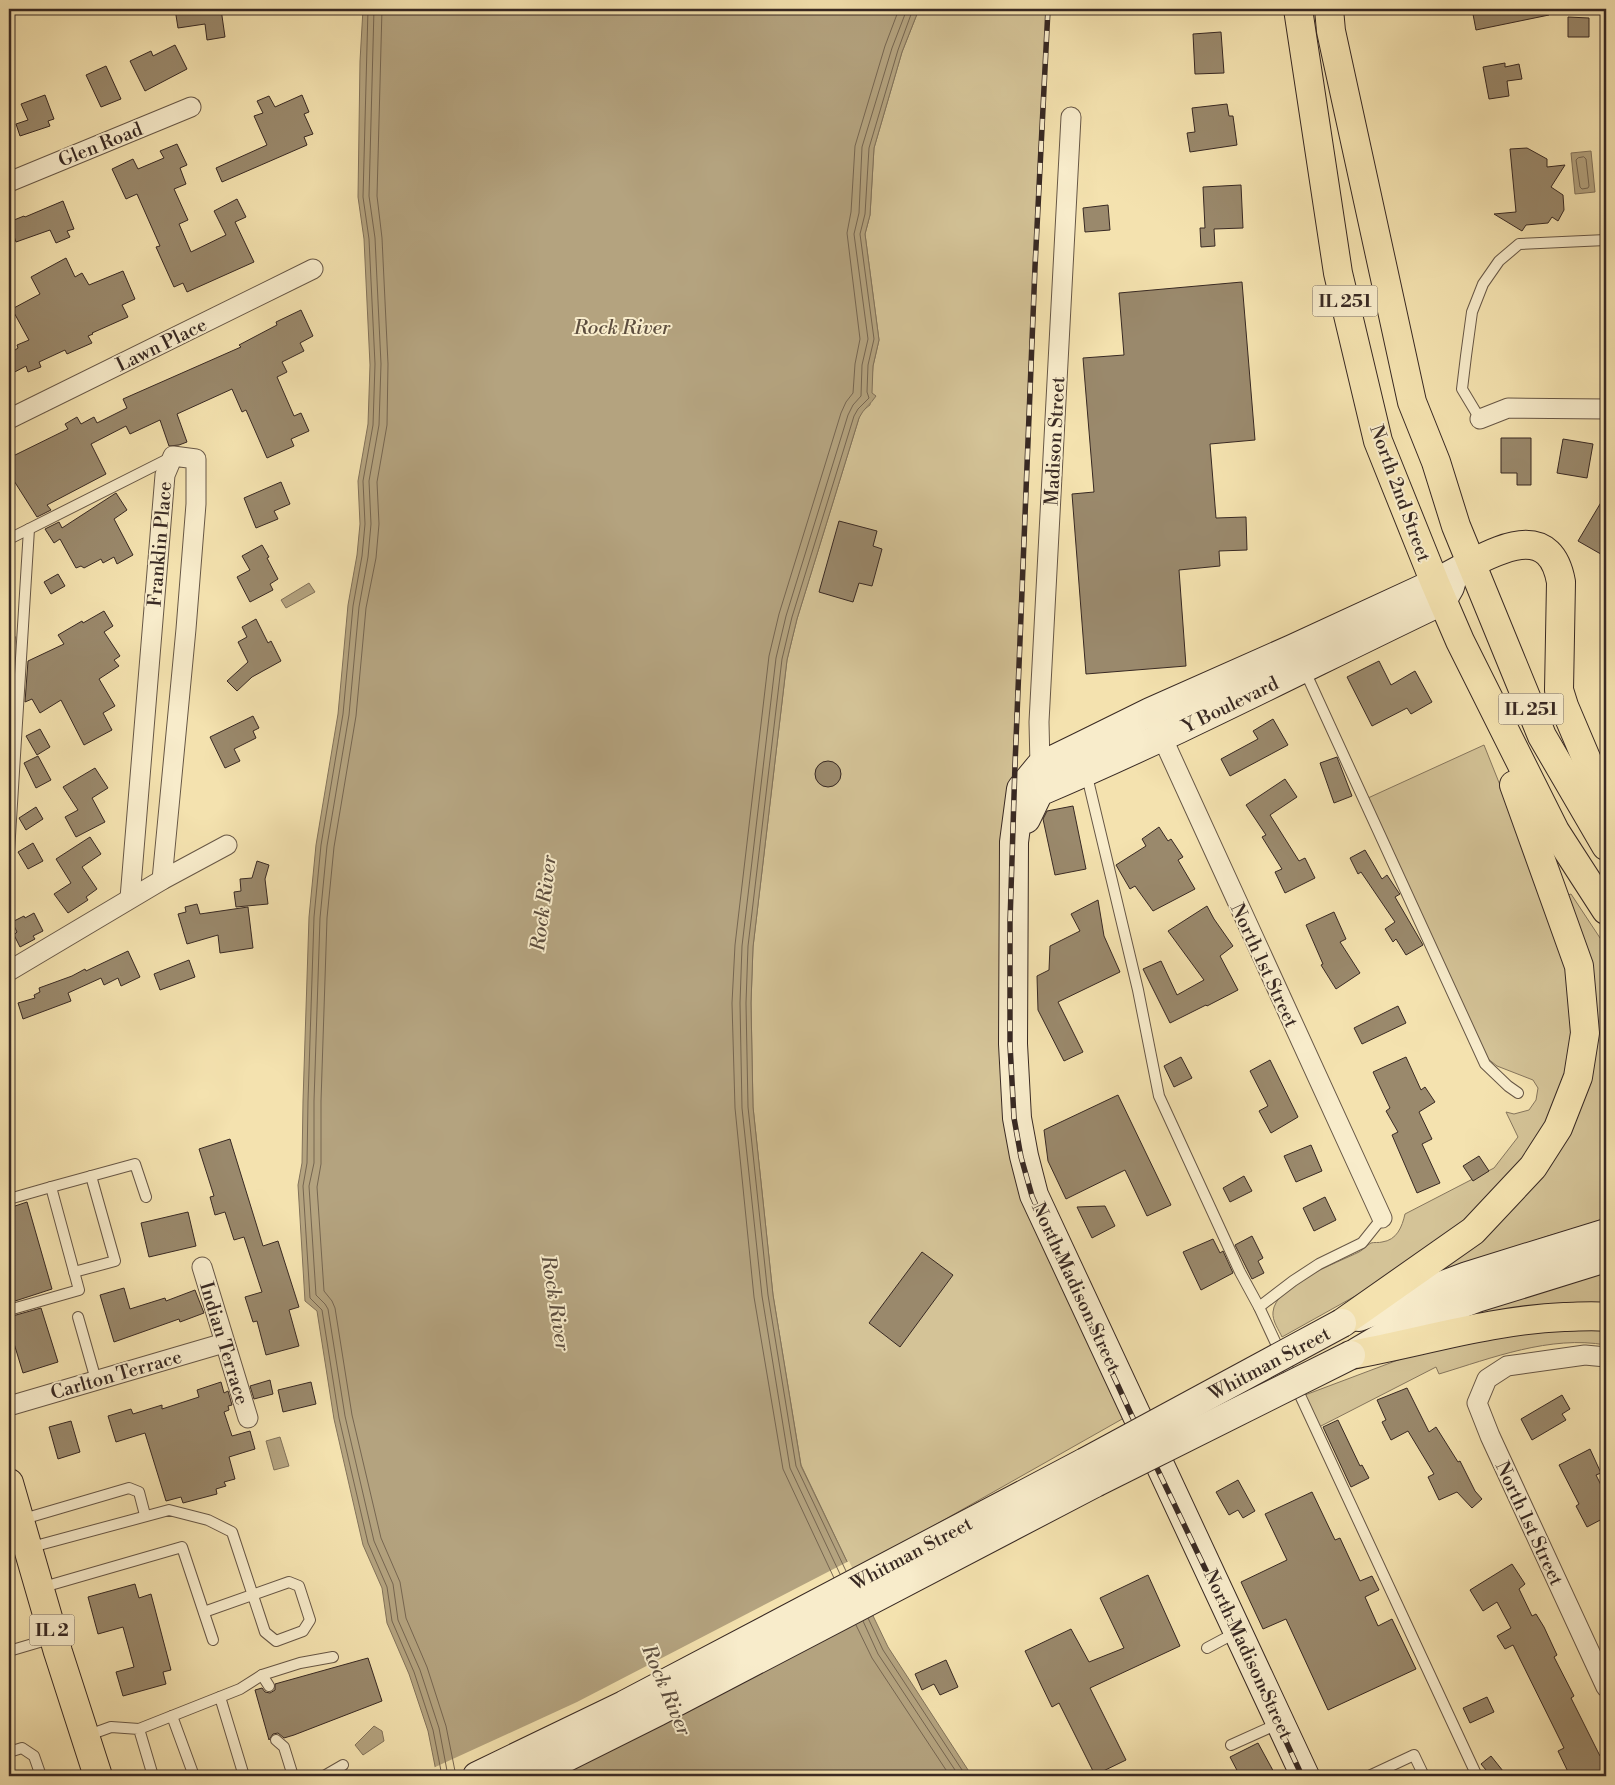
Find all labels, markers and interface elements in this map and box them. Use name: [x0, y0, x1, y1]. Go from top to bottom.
street label: Glen Road: [55, 117, 146, 173]
road number: IL 251: [1312, 286, 1378, 316]
street label: Lawn Place: [112, 313, 211, 377]
water label: Rock River: [573, 316, 671, 341]
street label: Madison Street: [1040, 376, 1070, 506]
street label: North 2nd Street: [1364, 422, 1436, 565]
street label: Franklin Place: [143, 480, 177, 608]
street label: Y Boulevard: [1177, 671, 1283, 739]
road number: IL 251: [1498, 694, 1564, 724]
water label: Rock River: [526, 853, 563, 954]
street label: North 1st Street: [1225, 899, 1303, 1032]
street label: North Madison Street: [1026, 1199, 1126, 1376]
water label: Rock River: [534, 1253, 574, 1353]
street label: Indian Terrace: [194, 1279, 254, 1408]
street label: Whitman Street: [1204, 1322, 1335, 1407]
street label: Carlton Terrace: [48, 1345, 185, 1405]
street label: North 1st Street: [1490, 1457, 1568, 1590]
street label: Whitman Street: [846, 1512, 977, 1597]
street label: North Madison Street: [1198, 1566, 1298, 1743]
road number: IL 2: [30, 1614, 74, 1646]
water label: Rock River: [635, 1640, 696, 1740]

